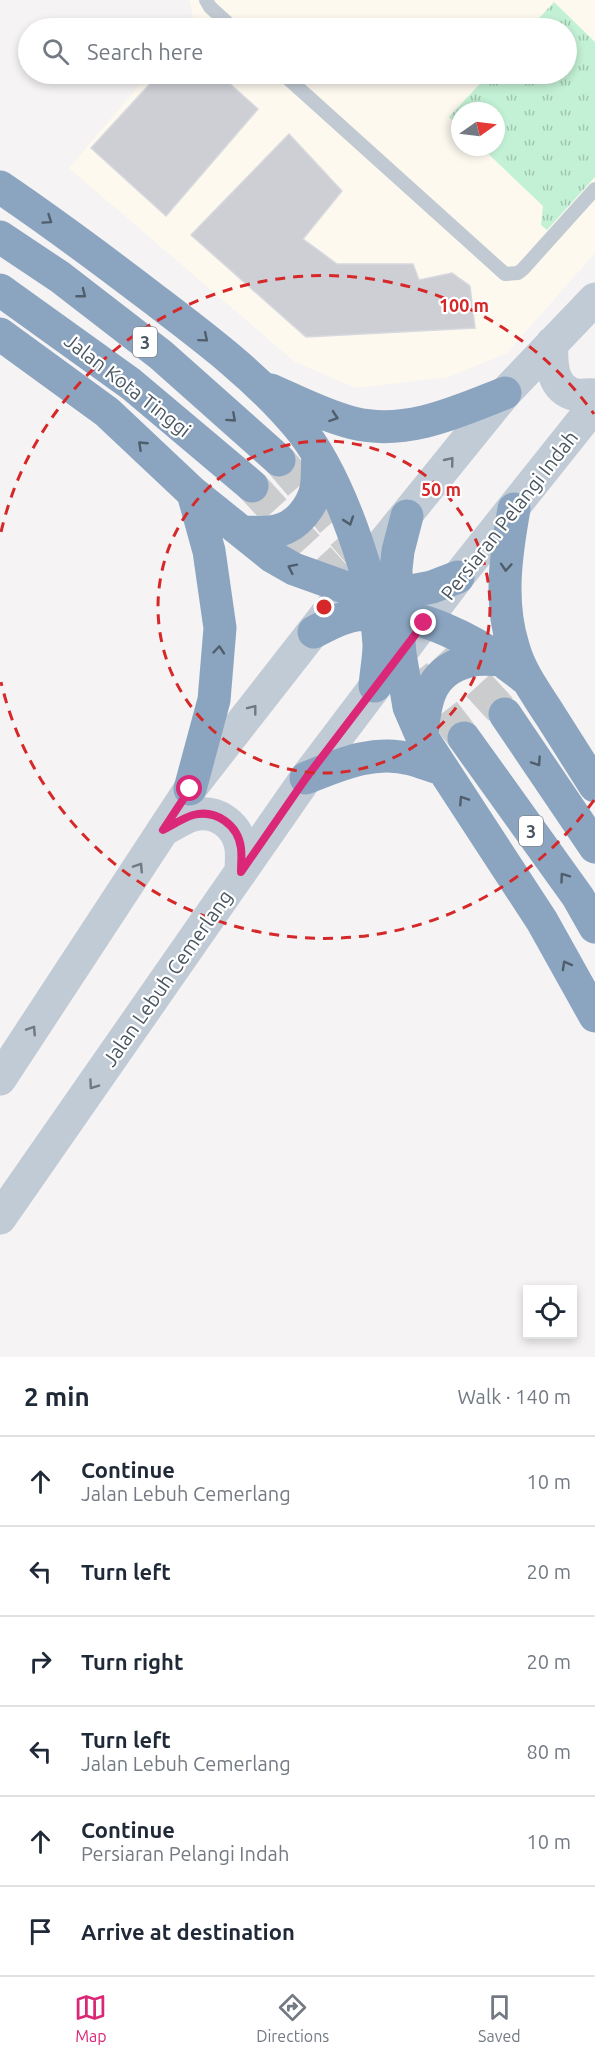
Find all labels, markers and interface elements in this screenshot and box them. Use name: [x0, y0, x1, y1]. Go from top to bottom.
search box: [18, 18, 577, 84]
icon: search: [39, 35, 72, 68]
text: Search here: [87, 39, 203, 64]
north arrow: [451, 102, 505, 156]
one-way arrow: [42, 213, 53, 224]
one-way arrow: [76, 287, 87, 298]
text: 100 m: [439, 295, 489, 315]
road number: 3: [133, 327, 157, 357]
street label: Jalan Kota Tinggi: [60, 329, 196, 441]
one-way arrow: [197, 331, 208, 342]
one-way arrow: [328, 409, 339, 422]
one-way arrow: [226, 411, 236, 422]
street label: Persiaran Pelangi Indah: [436, 426, 582, 604]
one-way arrow: [138, 441, 148, 452]
one-way arrow: [443, 457, 454, 468]
text: 50 m: [421, 479, 461, 499]
one-way arrow: [341, 515, 354, 526]
one-way arrow: [500, 562, 513, 571]
one-way arrow: [288, 563, 299, 575]
centre of rings: [314, 597, 334, 617]
route end: [410, 609, 436, 635]
one-way arrow: [212, 646, 225, 655]
one-way arrow: [246, 705, 257, 716]
one-way arrow: [530, 756, 542, 766]
route start: [176, 775, 202, 801]
one-way arrow: [458, 796, 470, 806]
road number: 3: [519, 816, 543, 846]
one-way arrow: [132, 862, 143, 873]
one-way arrow: [560, 873, 571, 884]
street label: Jalan Lebuh Cemerlang: [97, 886, 237, 1070]
one-way arrow: [562, 961, 574, 971]
one-way arrow: [25, 1026, 36, 1037]
one-way arrow: [89, 1078, 100, 1089]
map controls: [523, 1285, 577, 1339]
button: locate: [523, 1285, 577, 1339]
text: 2 min: [24, 1382, 90, 1411]
text: Walk · 140 m: [458, 1385, 571, 1408]
text: Continue: [81, 1457, 175, 1482]
icon: ahead: [24, 1465, 57, 1498]
text: 10 m: [527, 1470, 571, 1493]
text: Jalan Lebuh Cemerlang: [81, 1482, 291, 1505]
icon: left: [24, 1555, 57, 1588]
text: Turn left: [81, 1559, 171, 1584]
text: 20 m: [527, 1560, 571, 1583]
icon: right: [24, 1645, 57, 1678]
text: Turn right: [81, 1649, 183, 1674]
text: 20 m: [527, 1650, 571, 1673]
text: Turn left: [81, 1727, 171, 1752]
icon: left: [24, 1735, 57, 1768]
text: 80 m: [527, 1740, 571, 1763]
text: Jalan Lebuh Cemerlang: [81, 1752, 291, 1775]
text: Continue: [81, 1817, 175, 1842]
icon: ahead: [24, 1825, 57, 1858]
text: 10 m: [527, 1830, 571, 1853]
text: Persiaran Pelangi Indah: [81, 1842, 289, 1865]
icon: arrive: [24, 1915, 57, 1948]
text: Arrive at destination: [81, 1919, 295, 1944]
tab: Map: [74, 1991, 107, 2045]
tab: Directions: [256, 1991, 329, 2045]
tab: Saved: [478, 1991, 521, 2045]

